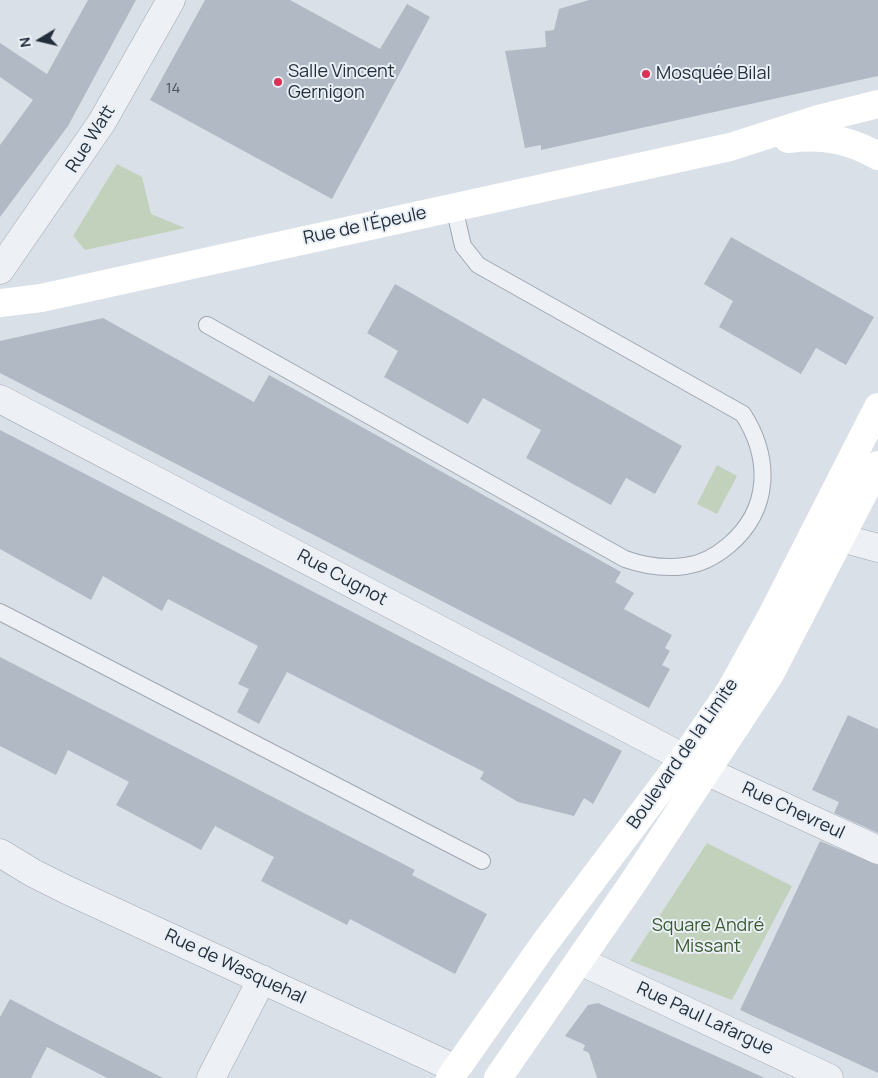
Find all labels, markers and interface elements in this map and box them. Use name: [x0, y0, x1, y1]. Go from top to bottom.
north arrow: [15, 15, 65, 65]
text: N: [15, 36, 35, 49]
place label: Salle Vincent Gernigon: [288, 61, 395, 104]
place label: Mosquée Bilal: [656, 63, 771, 85]
marker: Mosquée Bilal: [640, 68, 652, 80]
marker: Salle Vincent Gernigon: [272, 76, 284, 88]
house number: 14: [166, 80, 180, 98]
street label: Rue Watt: [62, 101, 120, 177]
street label: Rue de l'Épeule: [301, 202, 429, 250]
street label: Rue Cugnot: [293, 545, 391, 611]
street label: Boulevard de la Limite: [623, 675, 743, 833]
street label: Rue Chevreul: [738, 778, 848, 844]
park label: Square André Missant: [652, 915, 764, 958]
street label: Rue de Wasquehal: [161, 925, 309, 1009]
street label: Rue Paul Lafargue: [633, 978, 777, 1060]

